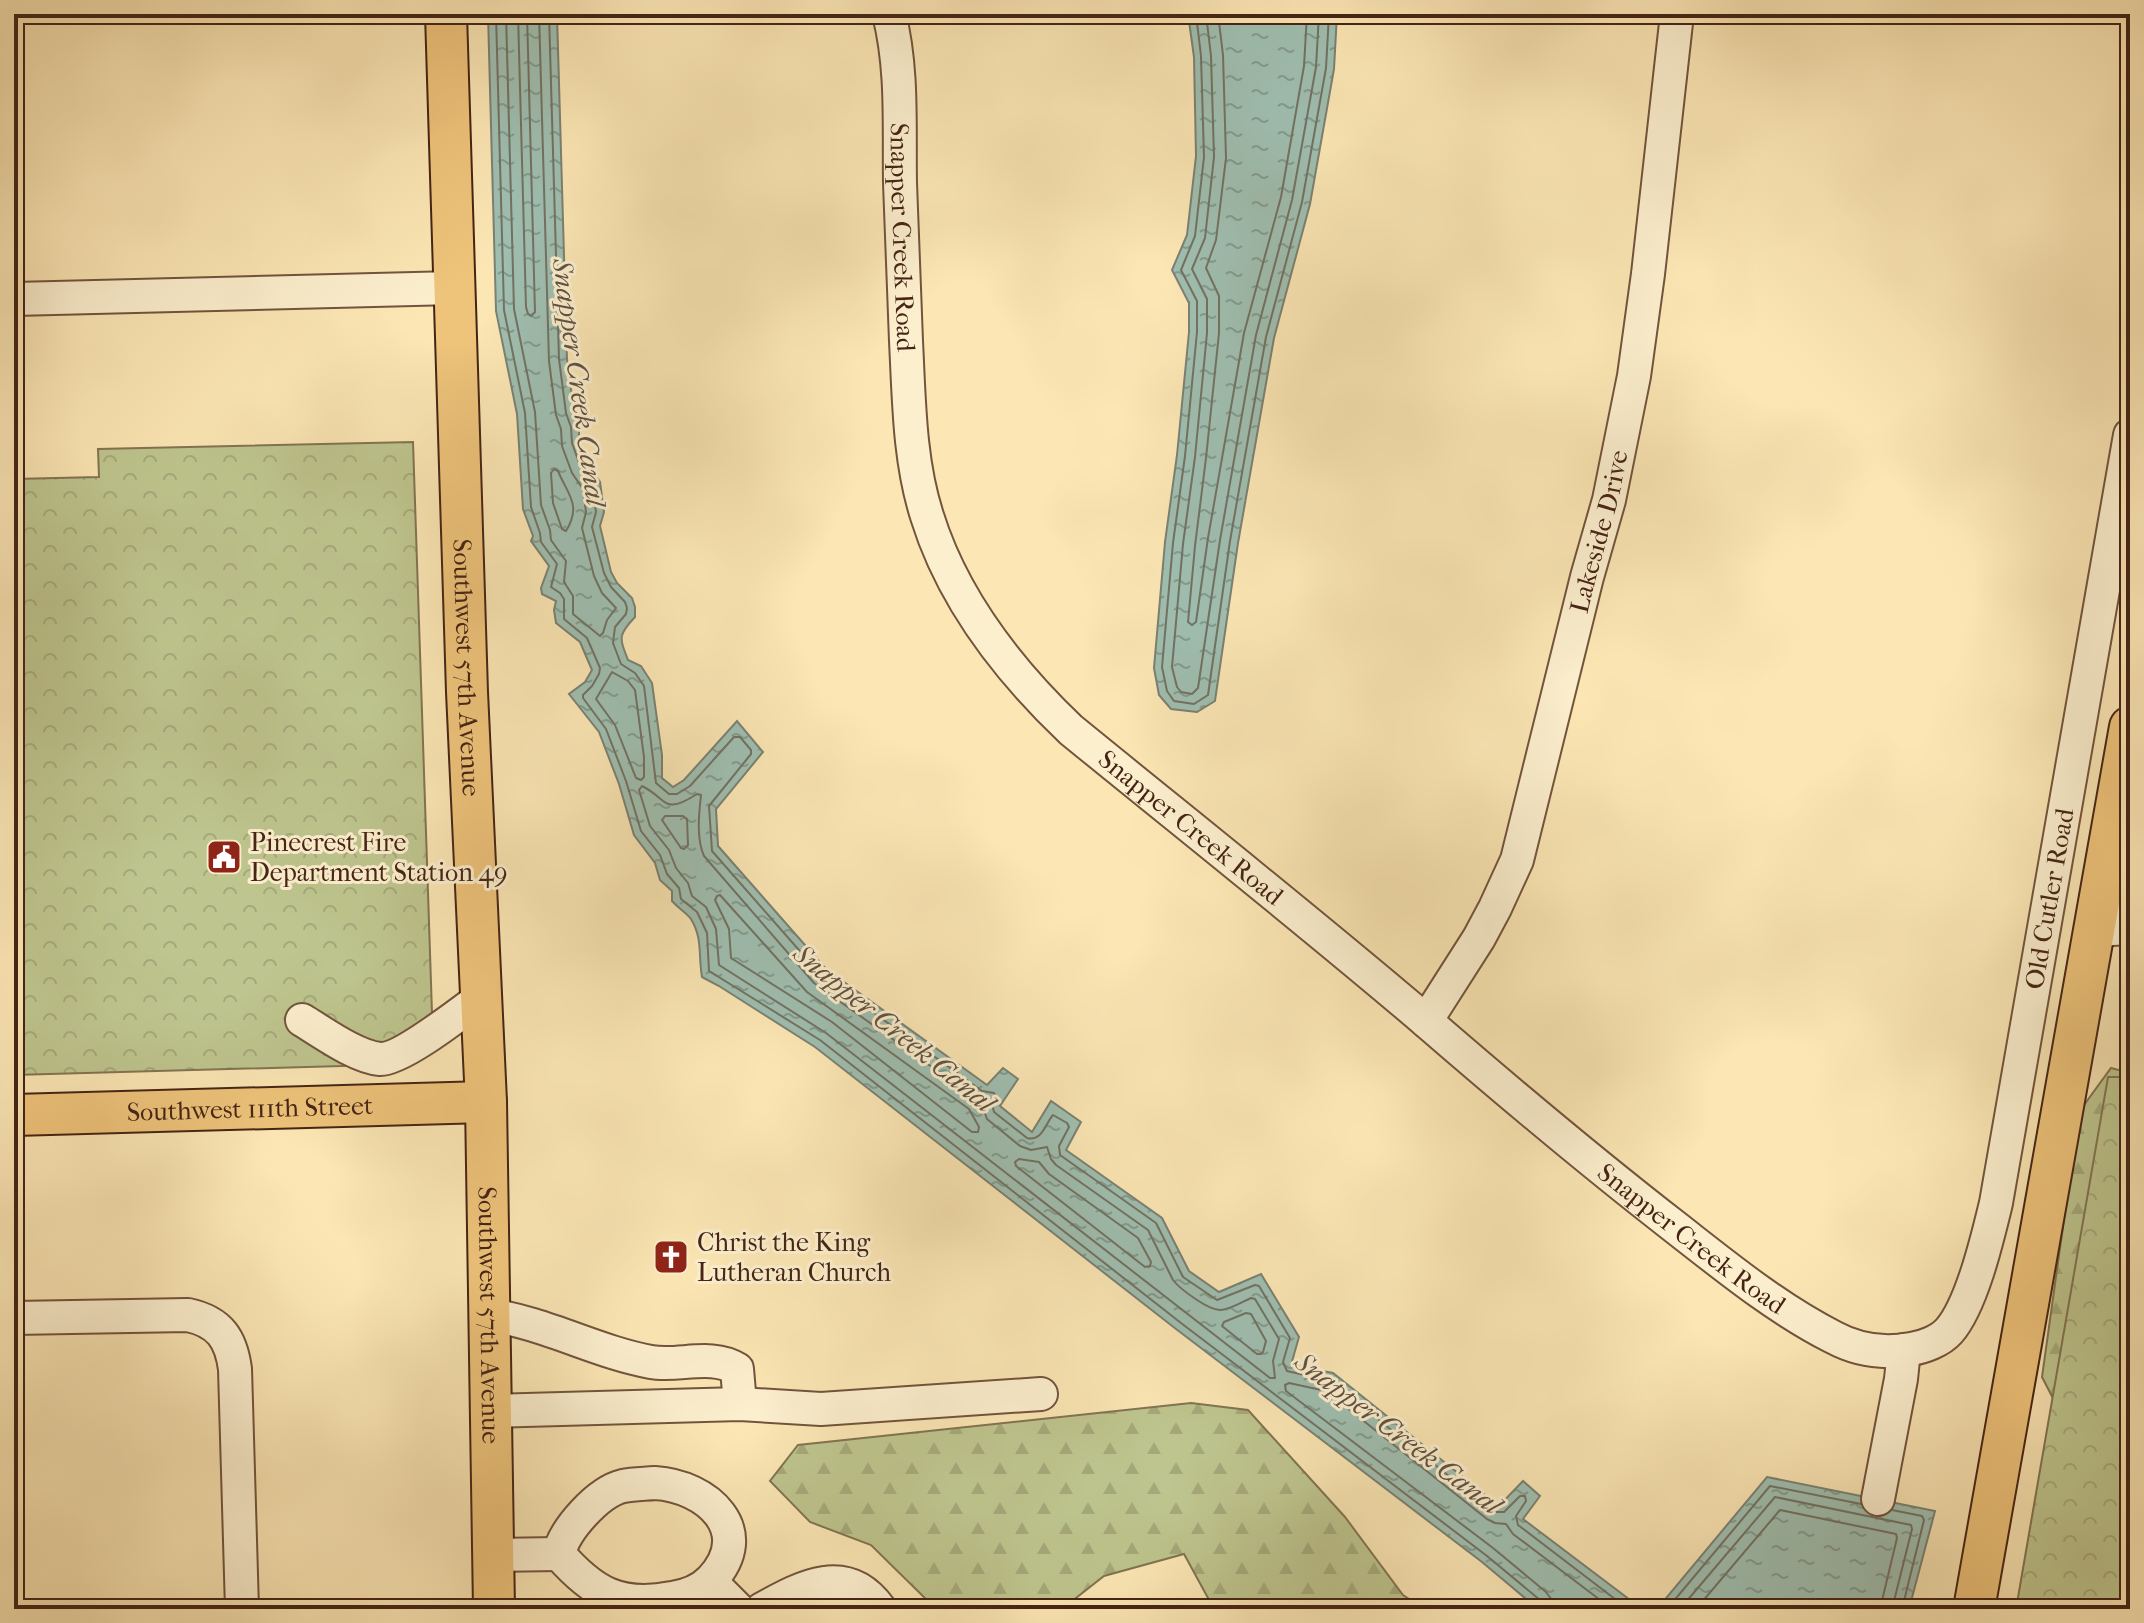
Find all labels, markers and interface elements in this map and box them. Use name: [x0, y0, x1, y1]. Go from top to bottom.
street label: Snapper Creek Road: [884, 123, 922, 353]
water label: Snapper Creek Canal: [545, 255, 613, 511]
street label: Lakeside Drive: [1563, 447, 1634, 616]
street label: Southwest 57th Avenue: [447, 538, 487, 797]
street label: Snapper Creek Road: [1092, 743, 1290, 912]
street label: Old Cutler Road: [2018, 805, 2080, 992]
place label: Pinecrest Fire Department Station 49: [250, 827, 508, 888]
public building icon: Pinecrest Fire Department Station 49: [205, 838, 243, 876]
water label: Snapper Creek Canal: [786, 936, 1004, 1121]
street label: Southwest 111th Street: [126, 1090, 374, 1127]
street label: Snapper Creek Road: [1591, 1156, 1792, 1321]
street label: Southwest 57th Avenue: [472, 1186, 507, 1444]
place label: Christ the King Lutheran Church: [697, 1227, 891, 1288]
church icon: Christ the King Lutheran Church: [652, 1238, 690, 1276]
water label: Snapper Creek Canal: [1288, 1344, 1510, 1523]

